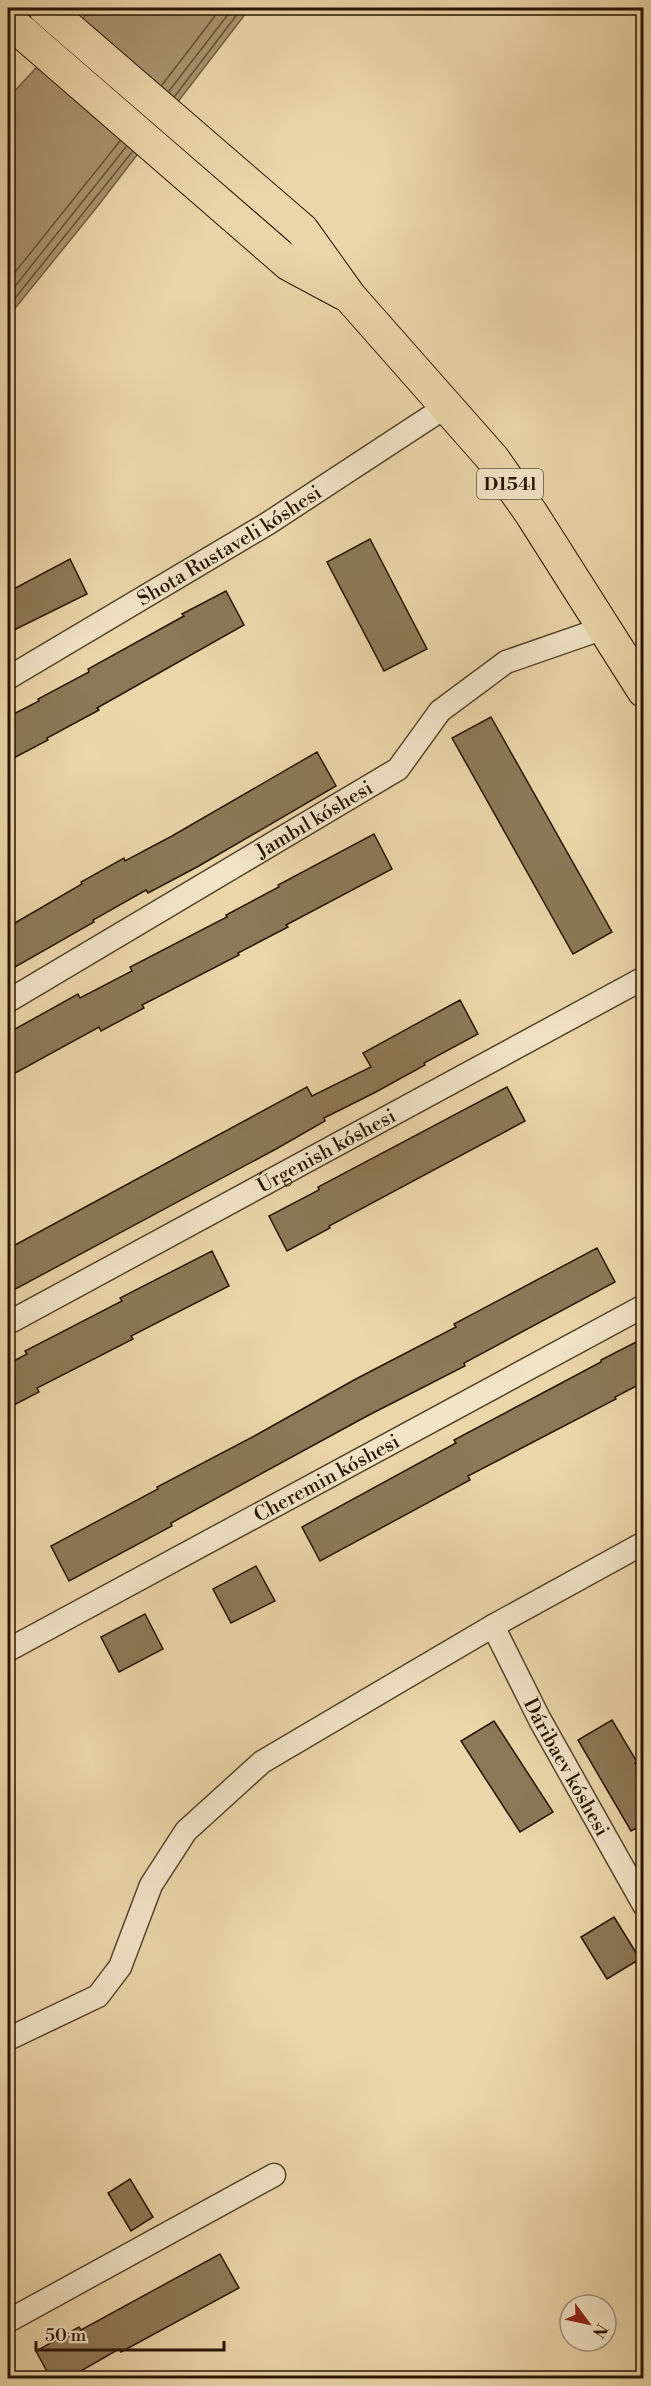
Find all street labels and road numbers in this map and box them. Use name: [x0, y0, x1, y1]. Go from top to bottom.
road number: D154l: [477, 469, 543, 499]
street label: Shota Rustaveli kóshesi: [133, 480, 327, 612]
street label: Jambıl kóshesi: [251, 776, 378, 865]
street label: Úrgenish kóshesi: [253, 1104, 401, 1199]
street label: Cheremin kóshesi: [250, 1429, 405, 1529]
street label: Dáribaev kóshesi: [517, 1694, 614, 1842]

